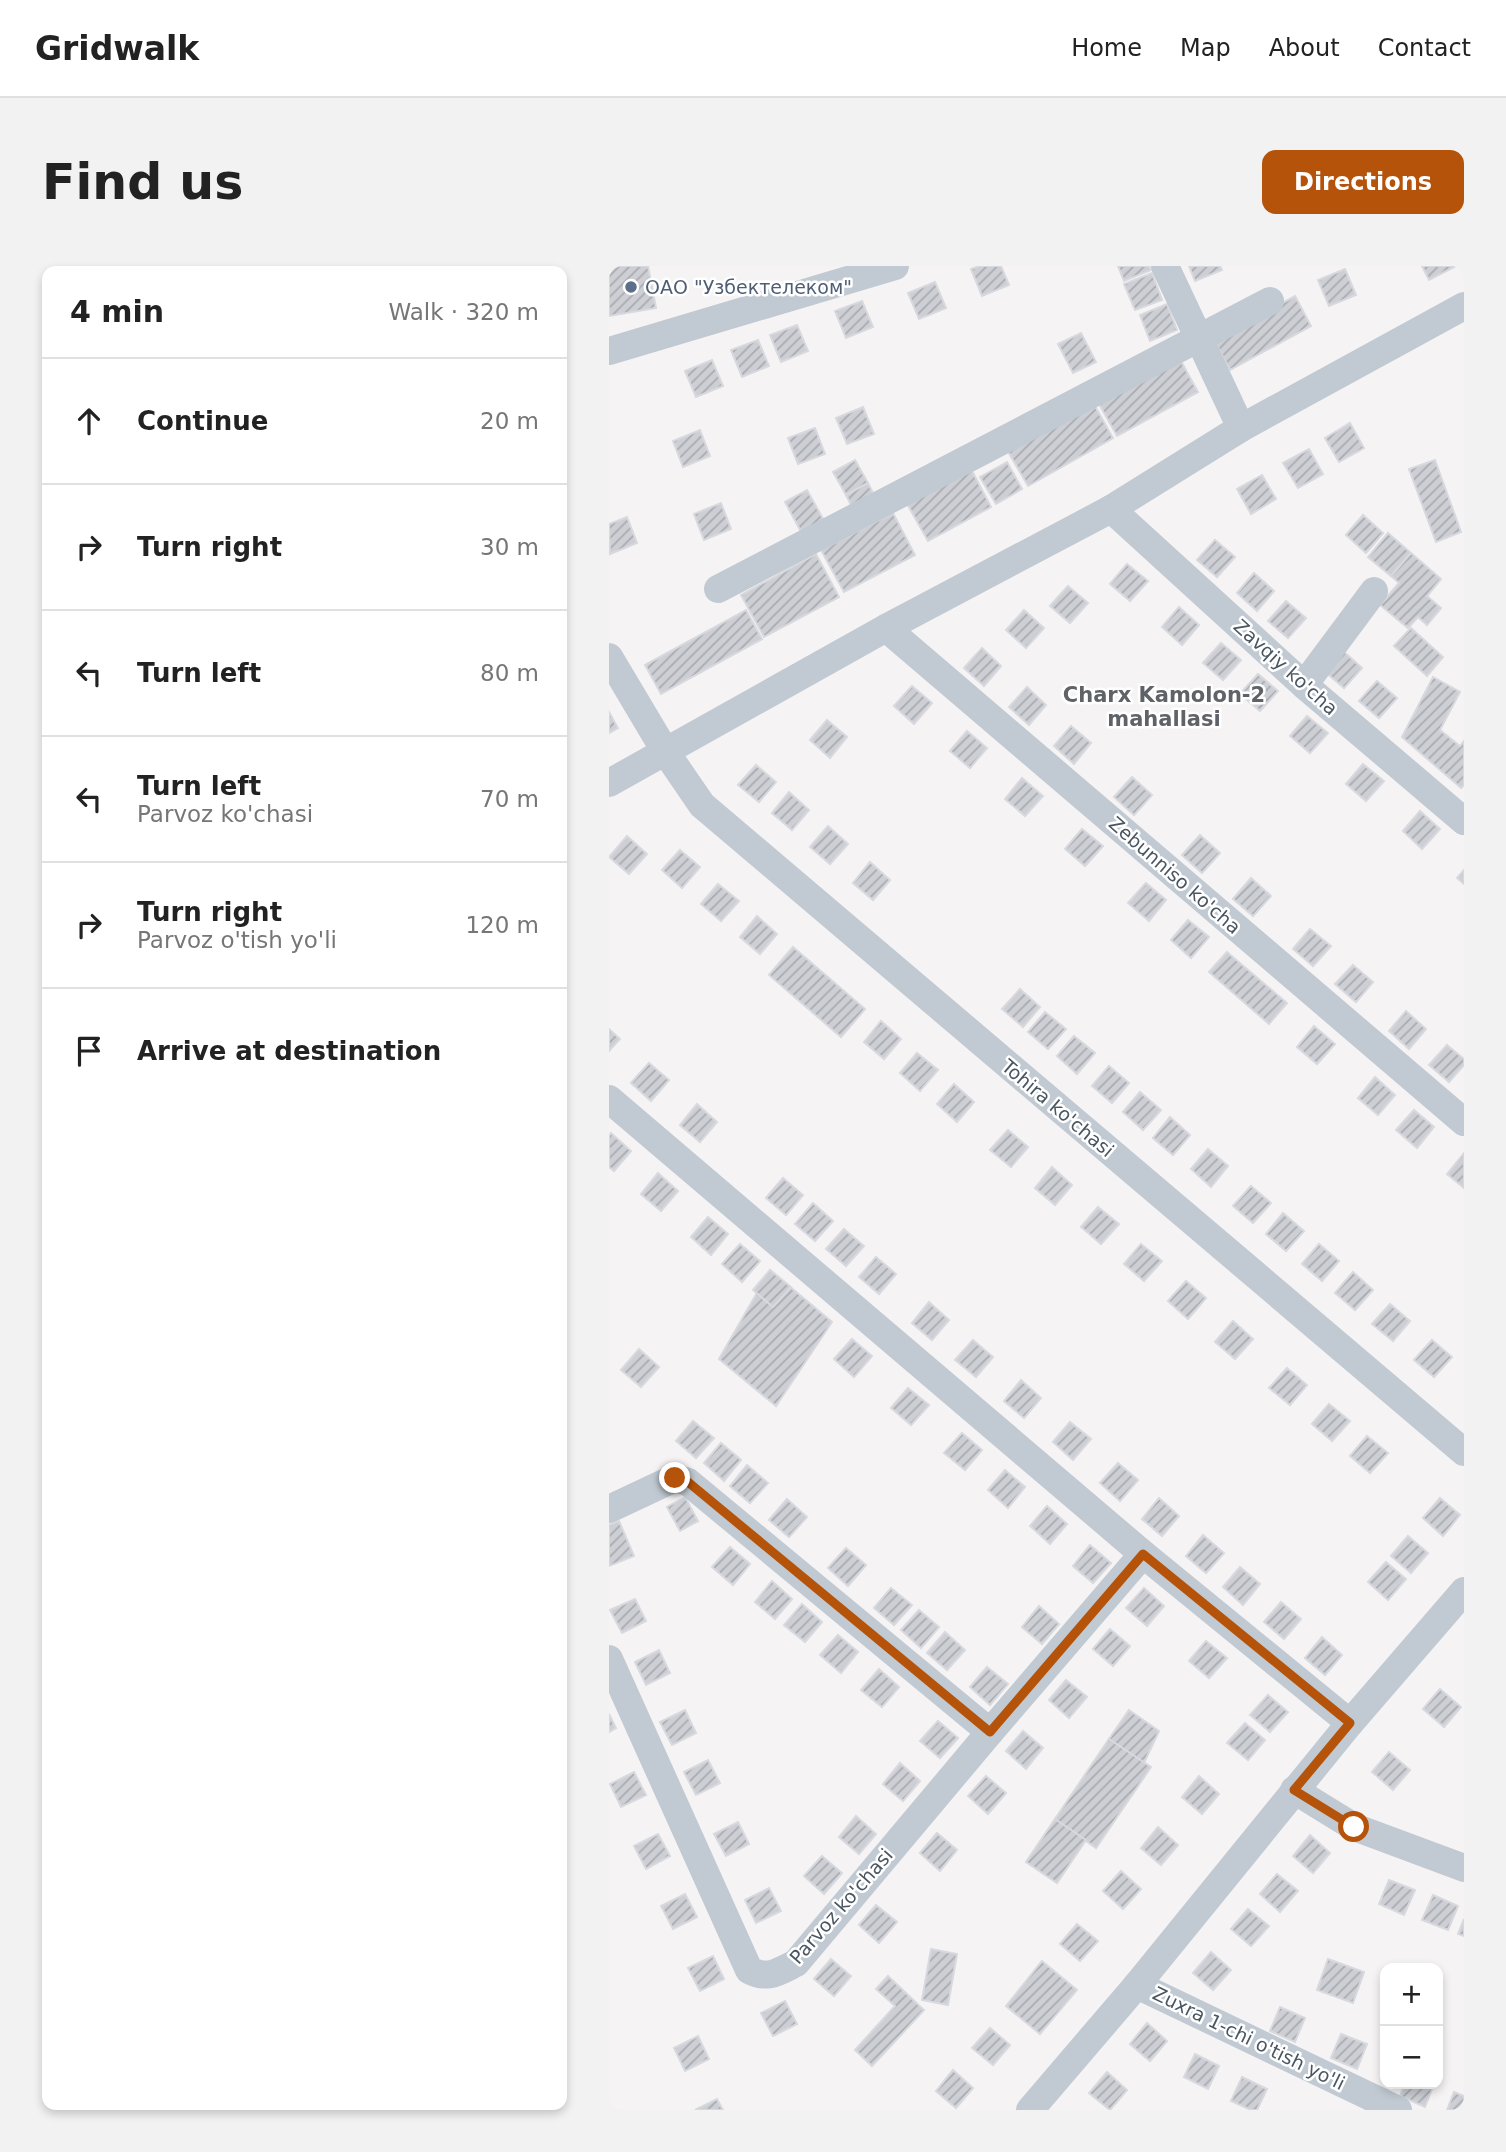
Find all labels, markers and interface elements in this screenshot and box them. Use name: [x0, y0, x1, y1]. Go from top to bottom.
text: Gridwalk: [35, 29, 199, 68]
text: Home: [1071, 34, 1142, 62]
text: Map: [1180, 34, 1231, 62]
text: About: [1269, 34, 1340, 62]
text: Contact: [1378, 34, 1471, 62]
button: Directions: [1262, 150, 1464, 214]
text: Find us: [42, 154, 243, 211]
place label: ОАО "Узбектелеком": [645, 276, 852, 298]
marker: ОАО "Узбектелеком": [623, 279, 639, 295]
text: 4 min: [70, 294, 164, 329]
text: Walk · 320 m: [388, 299, 539, 325]
icon: ahead: [70, 402, 108, 440]
text: Continue: [137, 406, 268, 436]
text: 20 m: [480, 408, 539, 434]
icon: right: [70, 528, 108, 566]
text: Turn right: [137, 532, 282, 562]
text: 30 m: [480, 534, 539, 560]
street label: Zavqiy ko'cha: [1230, 615, 1342, 719]
icon: left: [70, 654, 108, 692]
text: Turn left: [137, 658, 261, 688]
text: 80 m: [480, 660, 539, 686]
district label: Charx Kamolon-2 mahallasi: [1063, 683, 1265, 731]
text: Turn left: [137, 771, 261, 801]
icon: left: [70, 780, 108, 818]
text: 70 m: [480, 786, 539, 812]
text: Parvoz ko'chasi: [137, 801, 313, 827]
street label: Zebunniso ko'cha: [1105, 812, 1245, 938]
text: Turn right: [137, 897, 282, 927]
icon: right: [70, 906, 108, 944]
text: 120 m: [465, 912, 539, 938]
text: Parvoz o'tish yo'li: [137, 927, 337, 953]
icon: arrive: [70, 1032, 108, 1070]
text: Arrive at destination: [137, 1036, 441, 1066]
street label: Tohira ko'chasi: [997, 1054, 1118, 1161]
route end: [659, 1462, 690, 1493]
route start: [1338, 1811, 1369, 1842]
street label: Parvoz ko'chasi: [785, 1844, 897, 1968]
map controls: [1380, 1963, 1443, 2089]
button: +: [1380, 1963, 1443, 2026]
street label: Zuxra 1-chi o'tish yo'li: [1149, 1982, 1349, 2094]
button: −: [1380, 2026, 1443, 2089]

